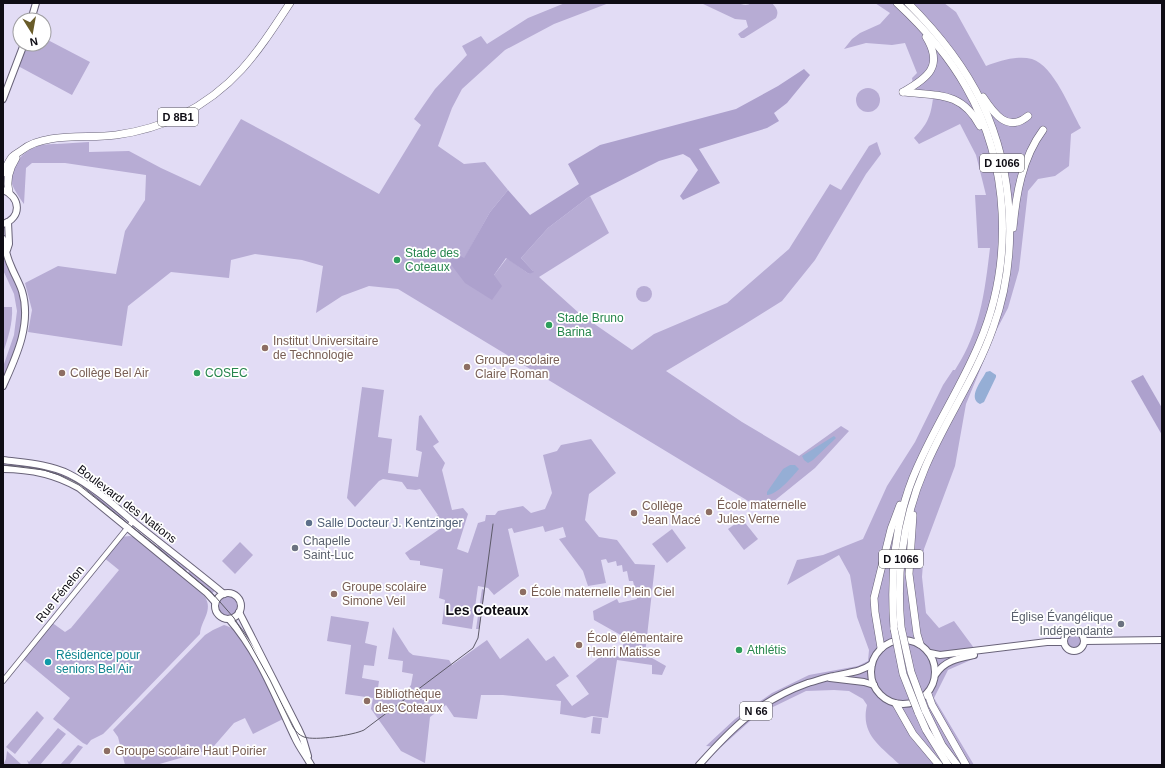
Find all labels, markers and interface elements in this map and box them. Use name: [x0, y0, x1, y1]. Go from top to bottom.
north arrow: [12, 12, 52, 52]
text: N: [29, 35, 39, 48]
road number: D 8B1: [158, 108, 198, 126]
road number: D 1066: [980, 154, 1024, 172]
place label: Stade des Coteaux: [405, 246, 459, 274]
marker: Stade des Coteaux: [392, 255, 402, 265]
place label: Stade Bruno Barina: [557, 311, 624, 339]
marker: Stade Bruno Barina: [544, 320, 554, 330]
place label: Institut Universitaire de Technologie: [273, 334, 379, 362]
marker: Institut Universitaire de Technologie: [260, 343, 270, 353]
place label: Groupe scolaire Claire Roman: [475, 353, 560, 381]
marker: Groupe scolaire Claire Roman: [462, 362, 472, 372]
place label: Collège Bel Air: [70, 366, 149, 380]
place label: COSEC: [205, 366, 248, 380]
marker: Collège Bel Air: [57, 368, 67, 378]
marker: COSEC: [192, 368, 202, 378]
street label: Boulevard des Nations: [75, 462, 179, 546]
place label: École maternelle Jules Verne: [717, 497, 807, 526]
place label: Collège Jean Macé: [642, 499, 701, 527]
marker: École maternelle Jules Verne: [704, 507, 714, 517]
marker: Collège Jean Macé: [629, 508, 639, 518]
place label: Salle Docteur J. Kentzinger: [317, 516, 462, 530]
marker: Salle Docteur J. Kentzinger: [304, 518, 314, 528]
place label: Chapelle Saint-Luc: [303, 534, 354, 562]
marker: Chapelle Saint-Luc: [290, 543, 300, 553]
road number: D 1066: [879, 550, 923, 568]
street label: Rue Fénelon: [33, 563, 87, 625]
place label: Groupe scolaire Simone Veil: [342, 580, 427, 608]
place label: École maternelle Plein Ciel: [531, 584, 674, 599]
marker: École maternelle Plein Ciel: [518, 587, 528, 597]
marker: Groupe scolaire Simone Veil: [329, 589, 339, 599]
district label: Les Coteaux: [445, 602, 529, 618]
place label: Église Évangélique Indépendante: [1011, 609, 1113, 638]
marker: Église Évangélique Indépendante: [1116, 619, 1126, 629]
place label: École élémentaire Henri Matisse: [587, 630, 683, 659]
marker: École élémentaire Henri Matisse: [574, 640, 584, 650]
place label: Athlétis: [747, 643, 786, 657]
marker: Athlétis: [734, 645, 744, 655]
place label: Résidence pour seniors Bel Air: [56, 648, 140, 676]
marker: Résidence pour seniors Bel Air: [43, 657, 53, 667]
place label: Bibliothèque des Coteaux: [375, 687, 442, 715]
marker: Bibliothèque des Coteaux: [362, 696, 372, 706]
road number: N 66: [740, 702, 772, 720]
place label: Groupe scolaire Haut Poirier: [115, 744, 266, 758]
marker: Groupe scolaire Haut Poirier: [102, 746, 112, 756]

